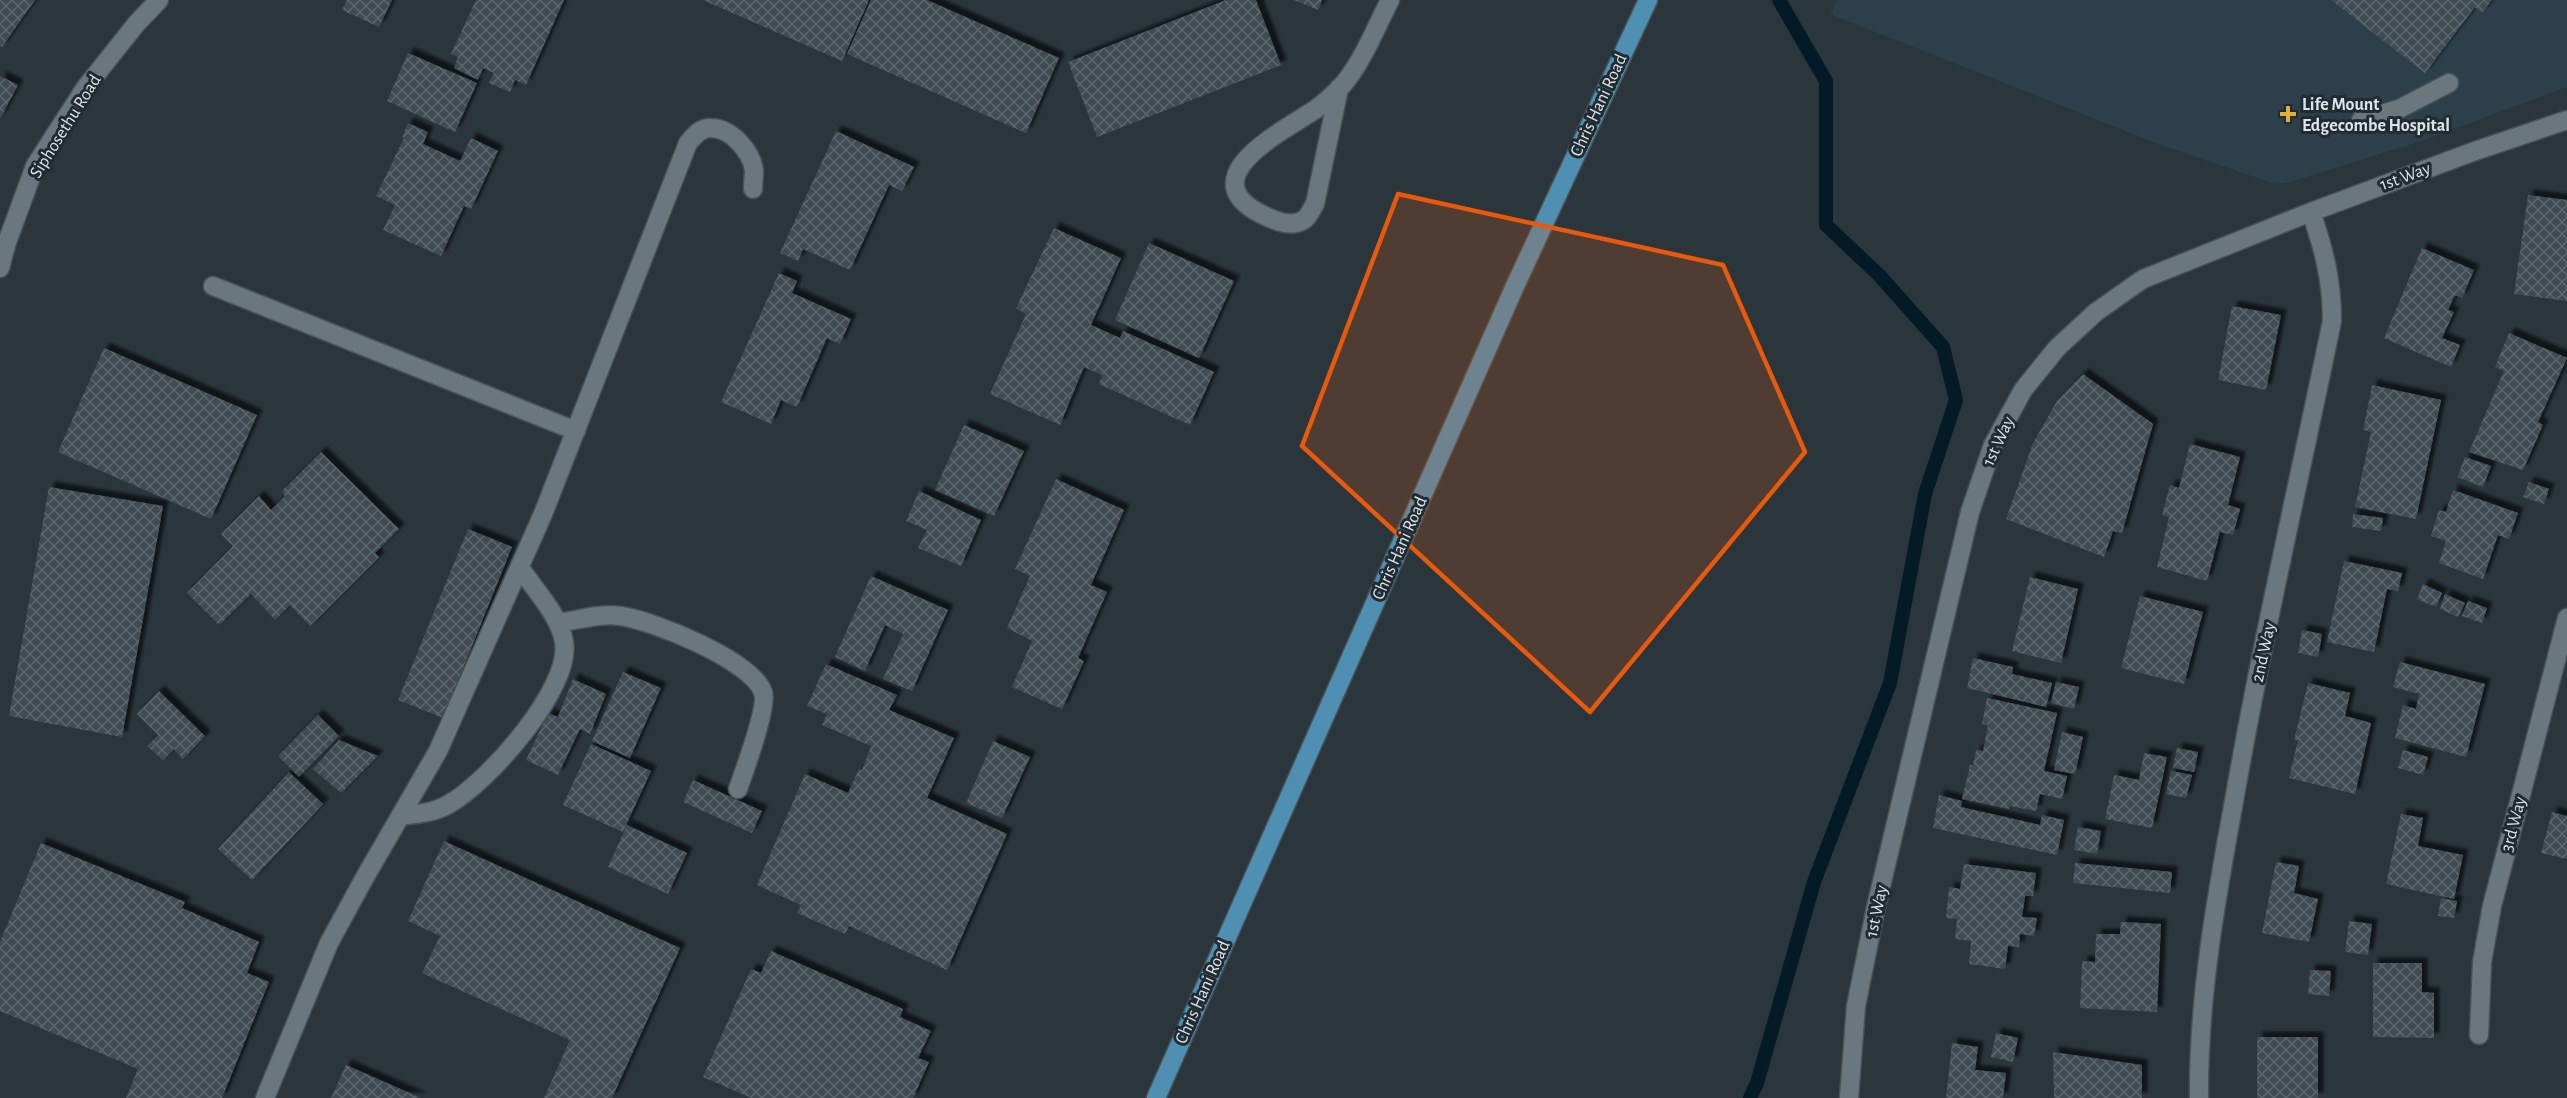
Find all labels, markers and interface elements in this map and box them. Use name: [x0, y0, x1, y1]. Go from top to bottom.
street label: Chris Hani Road: [1567, 51, 1630, 159]
street label: Siphosethu Road: [27, 72, 105, 181]
place label: Life Mount Edgecombe Hospital: [2302, 96, 2450, 135]
marker: Life Mount Edgecombe Hospital: [2279, 105, 2297, 123]
street label: 1st Way: [2378, 159, 2433, 194]
street label: 1st Way: [1980, 414, 2018, 469]
street label: Chris Hani Road: [1369, 494, 1431, 603]
street label: 2nd Way: [2249, 620, 2279, 684]
street label: 3rd Way: [2498, 794, 2530, 854]
street label: 1st Way: [1863, 883, 1891, 939]
street label: Chris Hani Road: [1172, 938, 1234, 1047]

